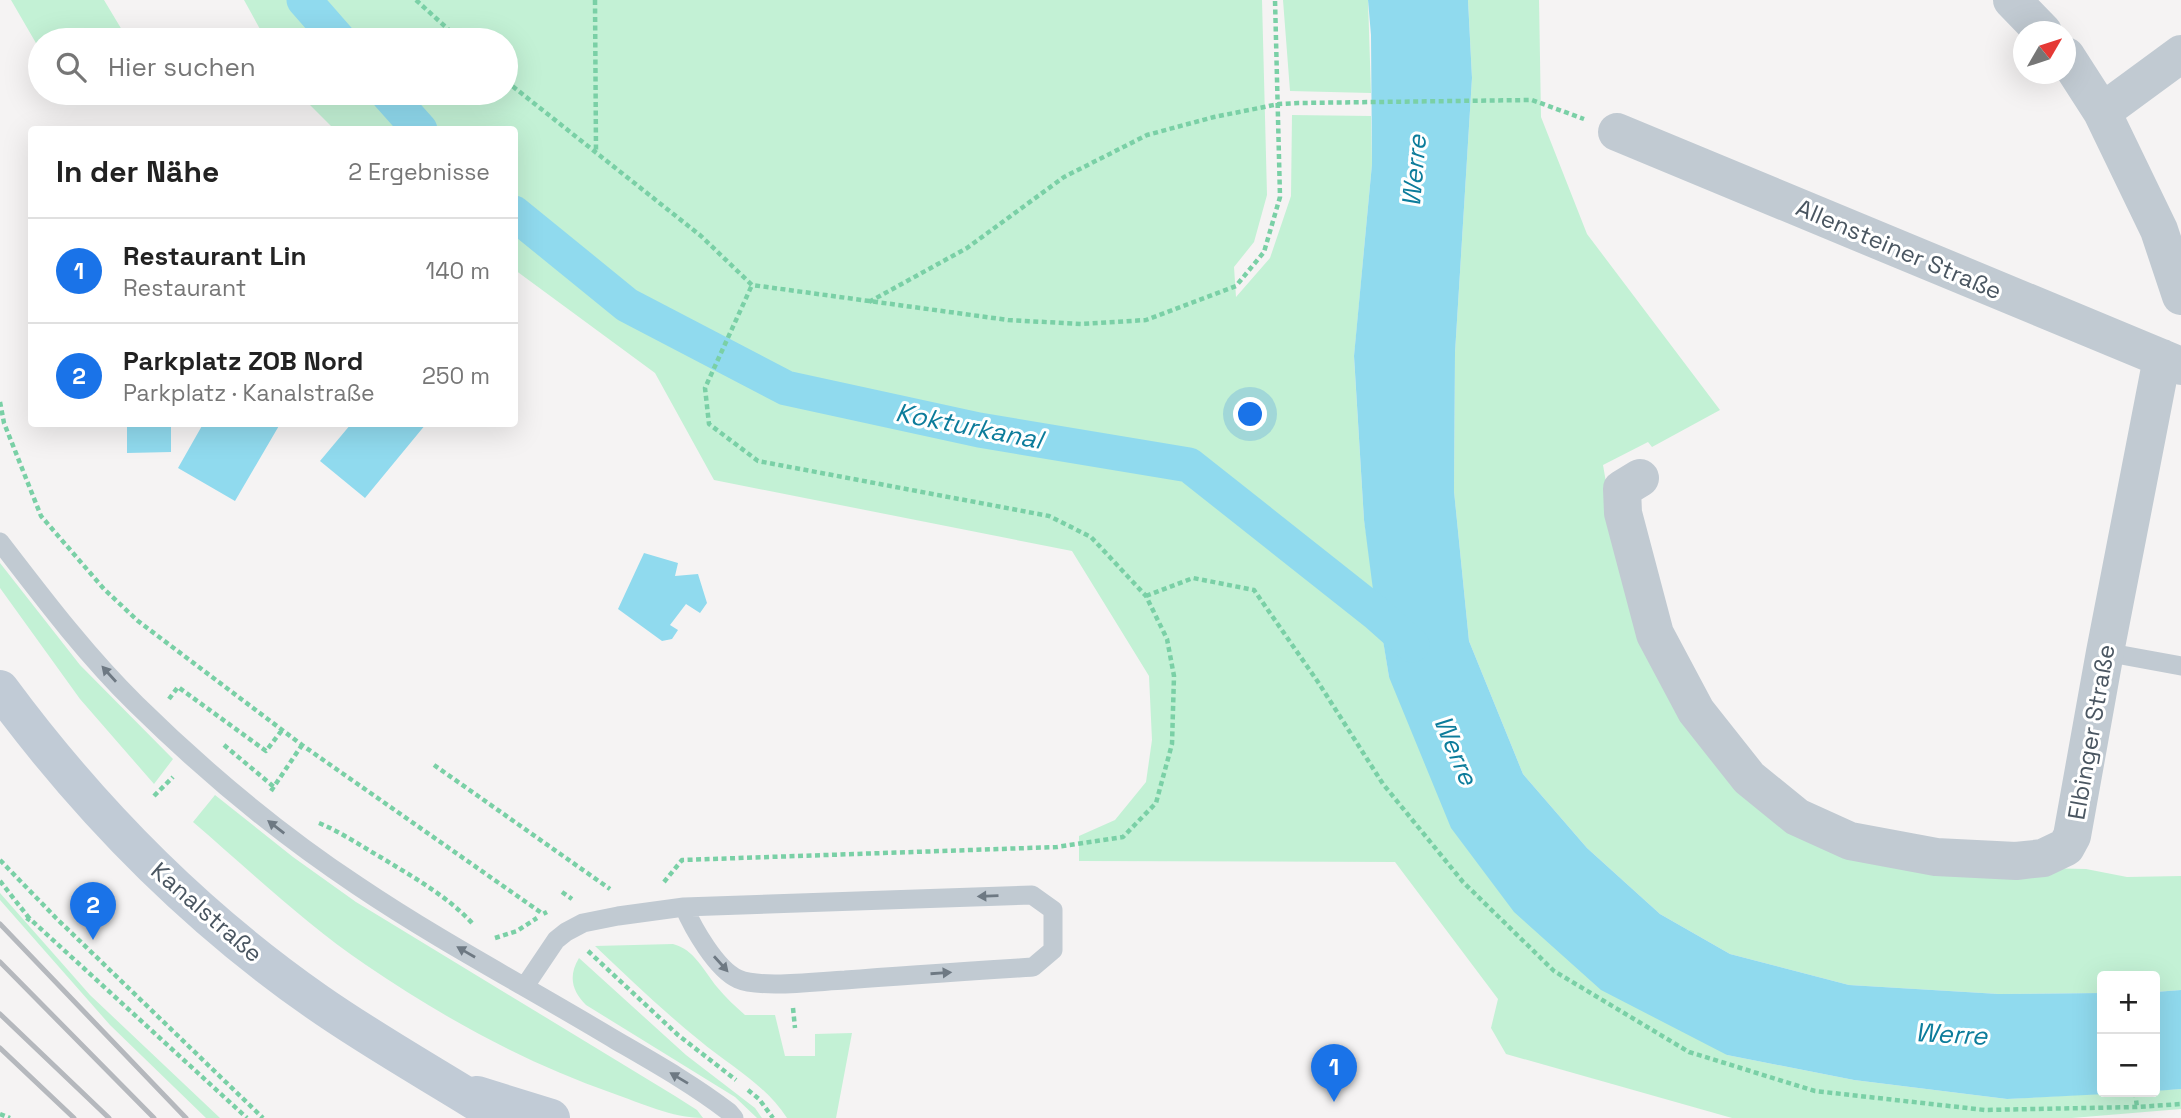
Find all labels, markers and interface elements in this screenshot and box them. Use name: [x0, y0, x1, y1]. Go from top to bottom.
north arrow: [2013, 21, 2076, 84]
search box: [28, 28, 518, 105]
icon: search: [52, 48, 90, 86]
text: Hier suchen: [108, 50, 256, 84]
water label: Werre: [1394, 132, 1434, 209]
text: In der Nähe: [56, 152, 219, 191]
text: 2 Ergebnisse: [348, 157, 490, 187]
street label: Allensteiner Straße: [1791, 192, 2007, 306]
text: Restaurant Lin: [123, 239, 306, 273]
text: 1: [74, 256, 84, 286]
text: 140 m: [426, 256, 490, 286]
text: Restaurant: [123, 273, 246, 303]
text: Parkplatz ZOB Nord: [123, 344, 363, 378]
text: 2: [72, 361, 86, 391]
text: 250 m: [422, 361, 490, 391]
text: Parkplatz · Kanalstraße: [123, 378, 375, 408]
water label: Kokturkanal: [893, 395, 1048, 457]
your location: [1233, 397, 1267, 431]
street label: Elbinger Straße: [2060, 642, 2122, 822]
one-way arrow: [101, 666, 117, 683]
water label: Werre: [1426, 710, 1486, 791]
one-way arrow: [268, 820, 286, 835]
street label: Kanalstraße: [145, 855, 269, 969]
pin: 2: [70, 882, 116, 940]
one-way arrow: [976, 891, 998, 902]
one-way arrow: [457, 946, 476, 958]
one-way arrow: [713, 955, 728, 972]
one-way arrow: [931, 967, 953, 978]
map controls: [2097, 971, 2160, 1097]
button: +: [2097, 971, 2160, 1034]
water label: Werre: [1914, 1015, 1990, 1053]
button: −: [2097, 1034, 2160, 1097]
pin: 1: [1311, 1044, 1357, 1102]
one-way arrow: [670, 1071, 689, 1084]

